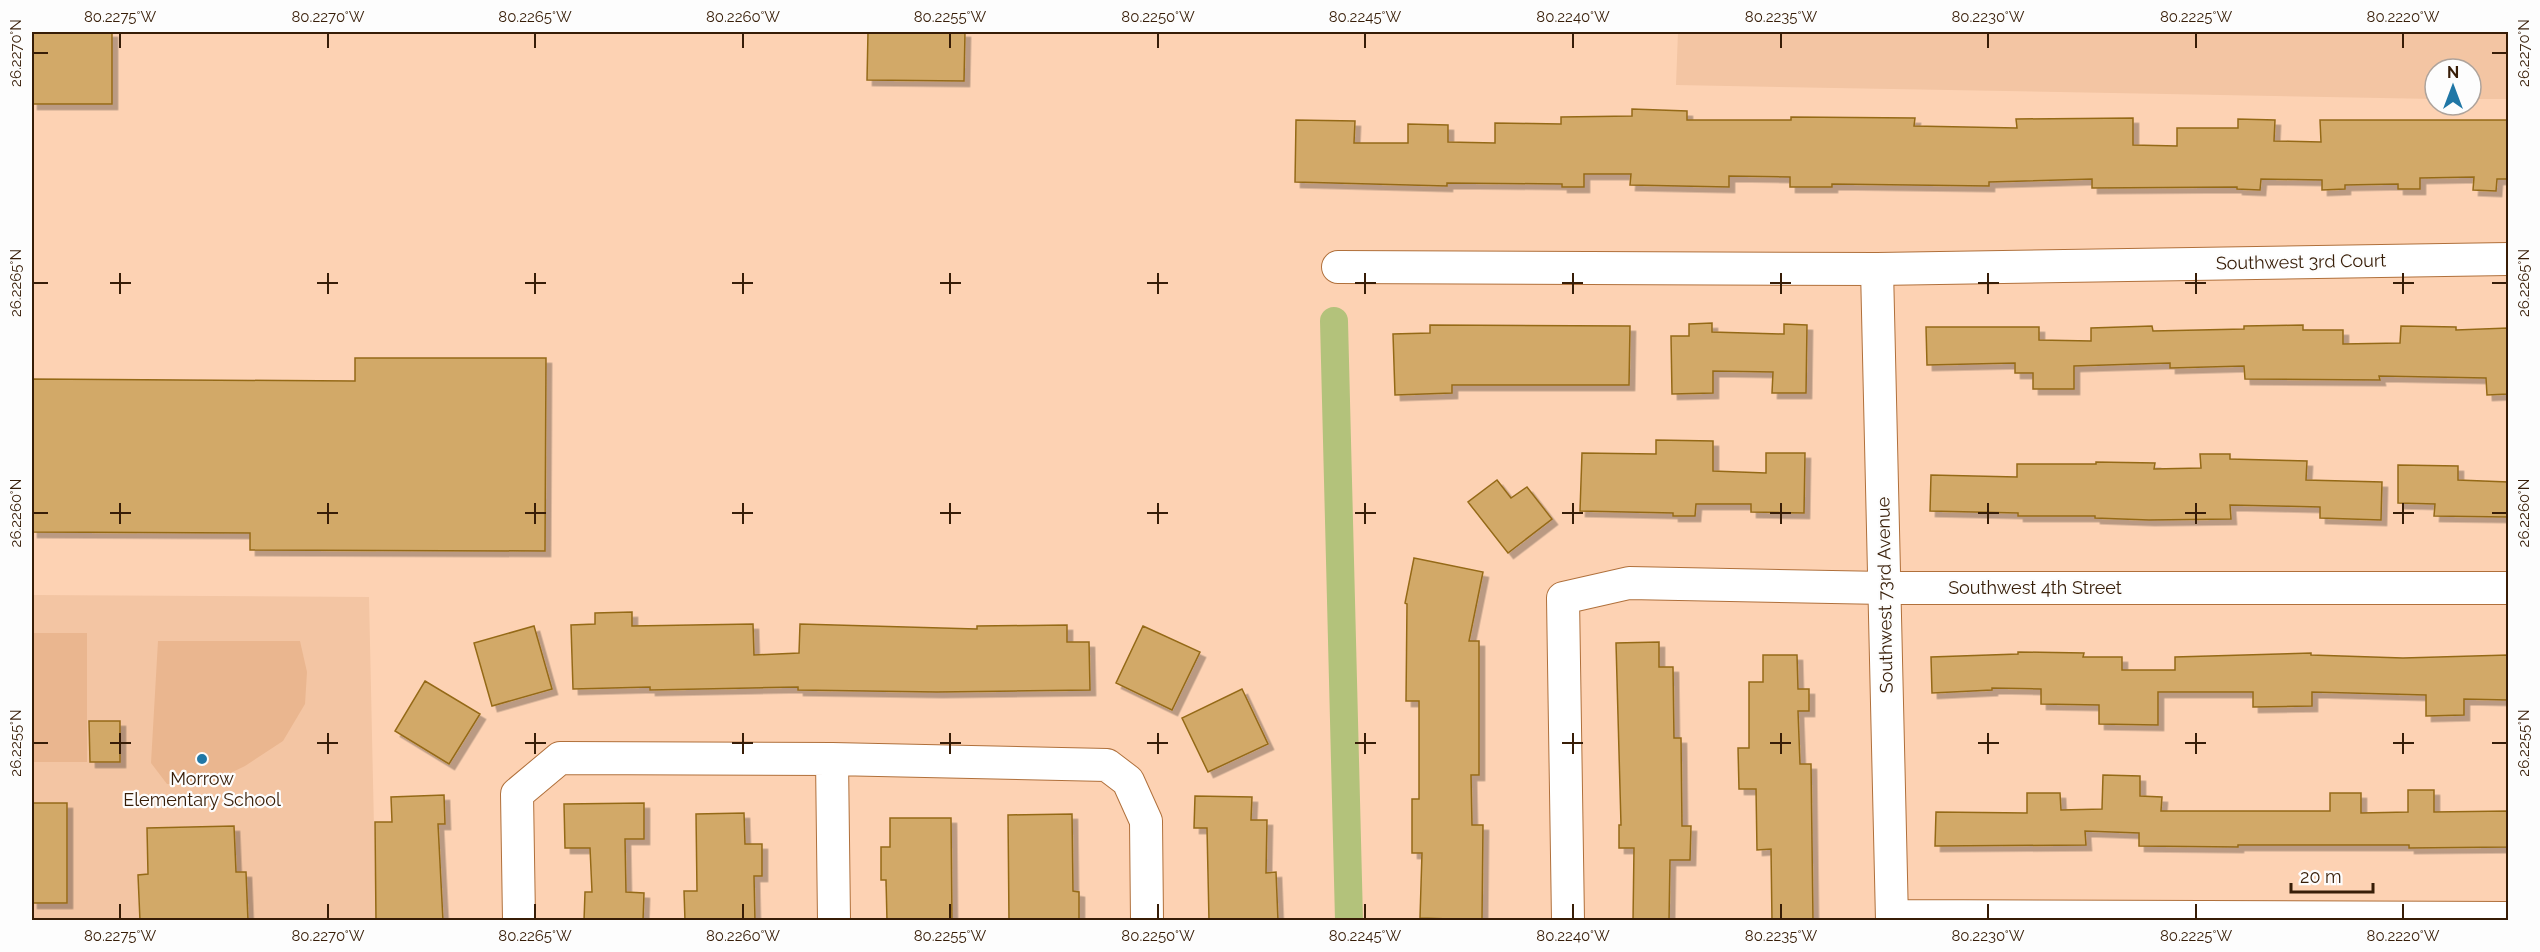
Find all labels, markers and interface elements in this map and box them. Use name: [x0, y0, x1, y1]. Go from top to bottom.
text: 80.2275°W: [84, 8, 156, 26]
text: 80.2270°W: [291, 8, 365, 26]
text: 80.2265°W: [498, 8, 572, 26]
text: 80.2260°W: [706, 8, 780, 26]
text: 80.2255°W: [914, 8, 987, 26]
text: 80.2250°W: [1121, 8, 1195, 26]
text: 80.2245°W: [1329, 8, 1402, 26]
text: 80.2240°W: [1536, 8, 1610, 26]
text: 80.2235°W: [1745, 8, 1818, 26]
text: 80.2230°W: [1951, 8, 2025, 26]
text: 80.2225°W: [2160, 8, 2232, 26]
text: 80.2220°W: [2367, 8, 2440, 26]
text: 26.2270°N: [7, 19, 25, 87]
text: 26.2270°N: [2515, 19, 2533, 87]
north arrow: [2423, 57, 2483, 117]
text: N: [2447, 63, 2459, 82]
text: 26.2265°N: [7, 249, 25, 317]
text: 26.2265°N: [2515, 249, 2533, 317]
street label: Southwest 3rd Court: [2216, 250, 2386, 273]
text: 26.2260°N: [7, 479, 25, 547]
text: 26.2260°N: [2515, 479, 2533, 547]
street label: Southwest 73rd Avenue: [1872, 496, 1897, 693]
street label: Southwest 4th Street: [1948, 577, 2122, 598]
text: 26.2255°N: [7, 709, 25, 777]
text: 26.2255°N: [2515, 709, 2533, 777]
marker: Morrow Elementary School: [195, 752, 209, 766]
place label: Morrow Elementary School: [123, 768, 281, 810]
scale bar: [2291, 856, 2374, 894]
text: 20 m: [2300, 866, 2342, 887]
text: 80.2275°W: [84, 927, 156, 945]
text: 80.2270°W: [291, 927, 365, 945]
text: 80.2265°W: [498, 927, 572, 945]
text: 80.2260°W: [706, 927, 780, 945]
text: 80.2255°W: [914, 927, 987, 945]
text: 80.2250°W: [1121, 927, 1195, 945]
text: 80.2245°W: [1329, 927, 1402, 945]
text: 80.2240°W: [1536, 927, 1610, 945]
text: 80.2235°W: [1745, 927, 1818, 945]
text: 80.2230°W: [1951, 927, 2025, 945]
text: 80.2225°W: [2160, 927, 2232, 945]
text: 80.2220°W: [2367, 927, 2440, 945]

